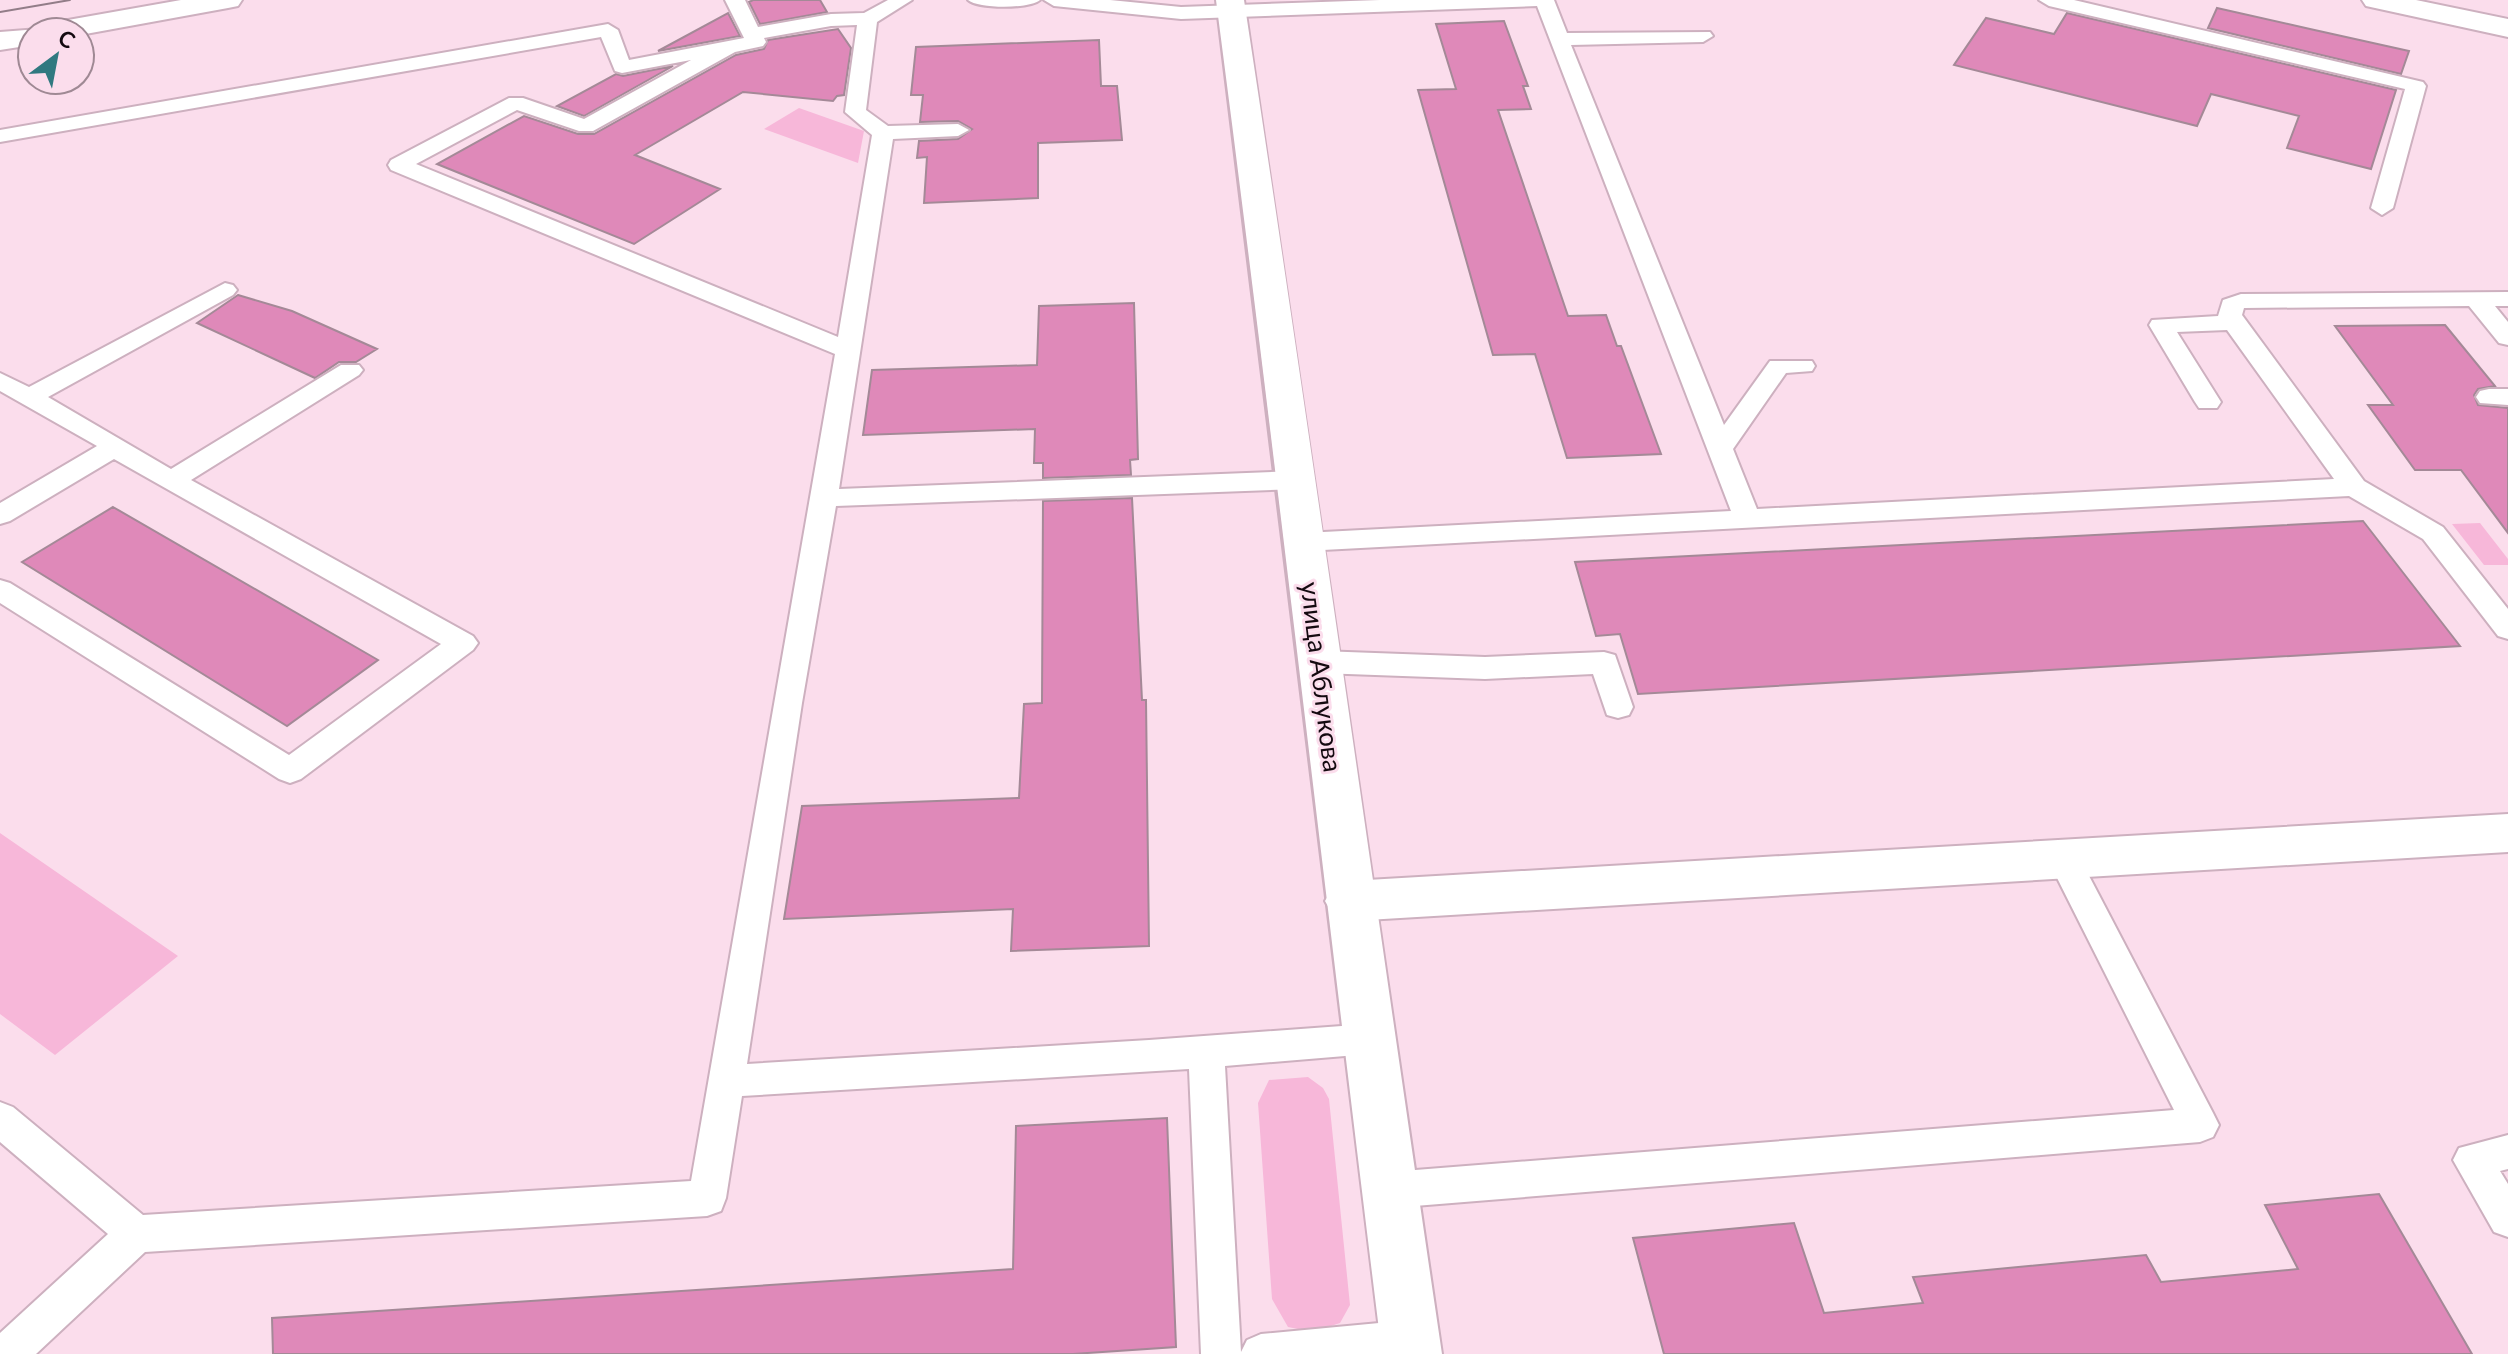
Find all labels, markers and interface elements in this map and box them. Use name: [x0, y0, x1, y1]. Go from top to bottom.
north arrow: [16, 16, 96, 96]
text: С: [54, 23, 81, 54]
street label: улица Аблукова: [1294, 580, 1350, 774]

